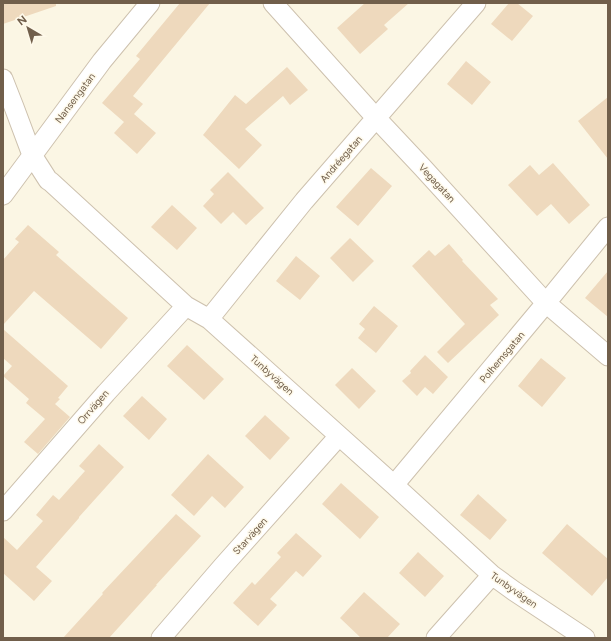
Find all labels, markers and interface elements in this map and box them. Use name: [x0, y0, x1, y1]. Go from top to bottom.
north arrow: [8, 8, 48, 48]
text: N: [15, 13, 30, 28]
street label: Nansengatan: [52, 70, 98, 126]
street label: Andréegatan: [317, 133, 365, 185]
street label: Vegagatan: [416, 161, 459, 205]
street label: Polhemsgatan: [477, 328, 528, 385]
street label: Tunbyvägen: [247, 352, 297, 398]
street label: Orrvägen: [74, 387, 112, 427]
street label: Starvägen: [230, 514, 270, 557]
street label: Tunbyvägen: [488, 569, 540, 611]

